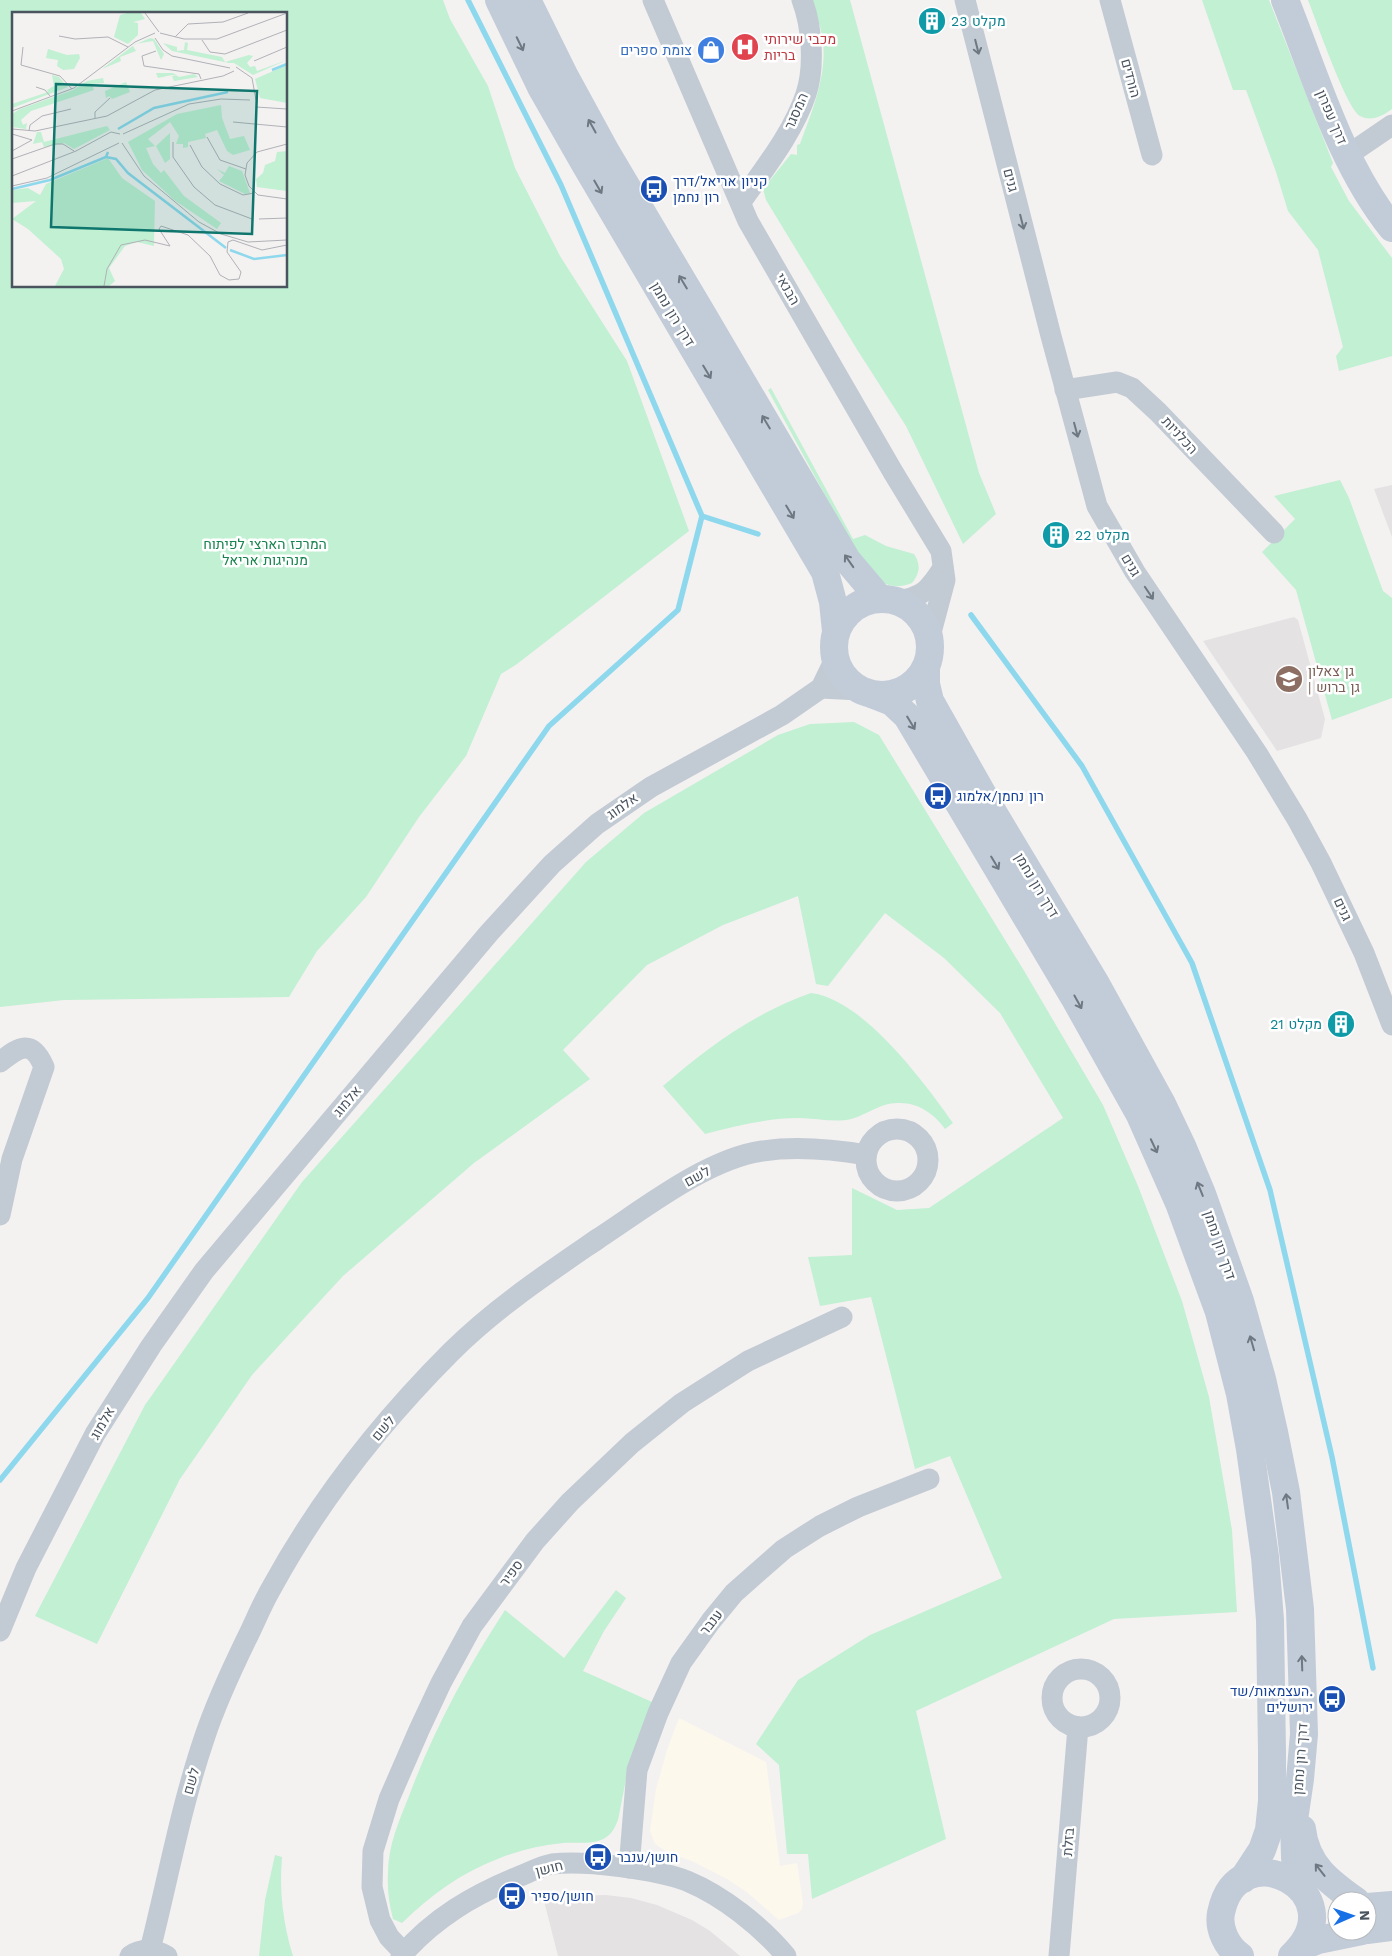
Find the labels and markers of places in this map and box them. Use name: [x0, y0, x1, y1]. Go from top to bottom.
building icon: מקלט 23: [917, 6, 947, 36]
place label: מקלט 23: [951, 13, 1006, 29]
place label: מכבי שירותי בריות: [764, 31, 836, 63]
hospital icon: מכבי שירותי בריות: [730, 32, 760, 62]
shop icon: צומת ספרים: [696, 35, 726, 65]
place label: צומת ספרים: [620, 42, 692, 58]
place label: קניון אריאל/דרך רון נחמן: [673, 173, 767, 205]
bus stop icon: קניון אריאל/דרך רון נחמן: [639, 174, 669, 204]
building icon: מקלט 22: [1041, 520, 1071, 550]
place label: מקלט 22: [1075, 527, 1130, 543]
place label: גן צאלון | גן ברוש: [1308, 663, 1360, 695]
school or university icon: גן צאלון | גן ברוש: [1274, 664, 1304, 694]
bus stop icon: רון נחמן/אלמוג: [923, 781, 953, 811]
place label: רון נחמן/אלמוג: [957, 788, 1044, 804]
building icon: מקלט 21: [1326, 1009, 1356, 1039]
place label: מקלט 21: [1270, 1016, 1322, 1032]
place label: העצמאות/שד. ירושלים: [1230, 1683, 1313, 1715]
bus stop icon: העצמאות/שד. ירושלים: [1317, 1684, 1347, 1714]
bus stop icon: חושן/ענבר: [583, 1842, 613, 1872]
place label: חושן/ענבר: [617, 1849, 678, 1865]
bus stop icon: חושן/ספיר: [497, 1881, 527, 1911]
place label: חושן/ספיר: [531, 1888, 594, 1904]

